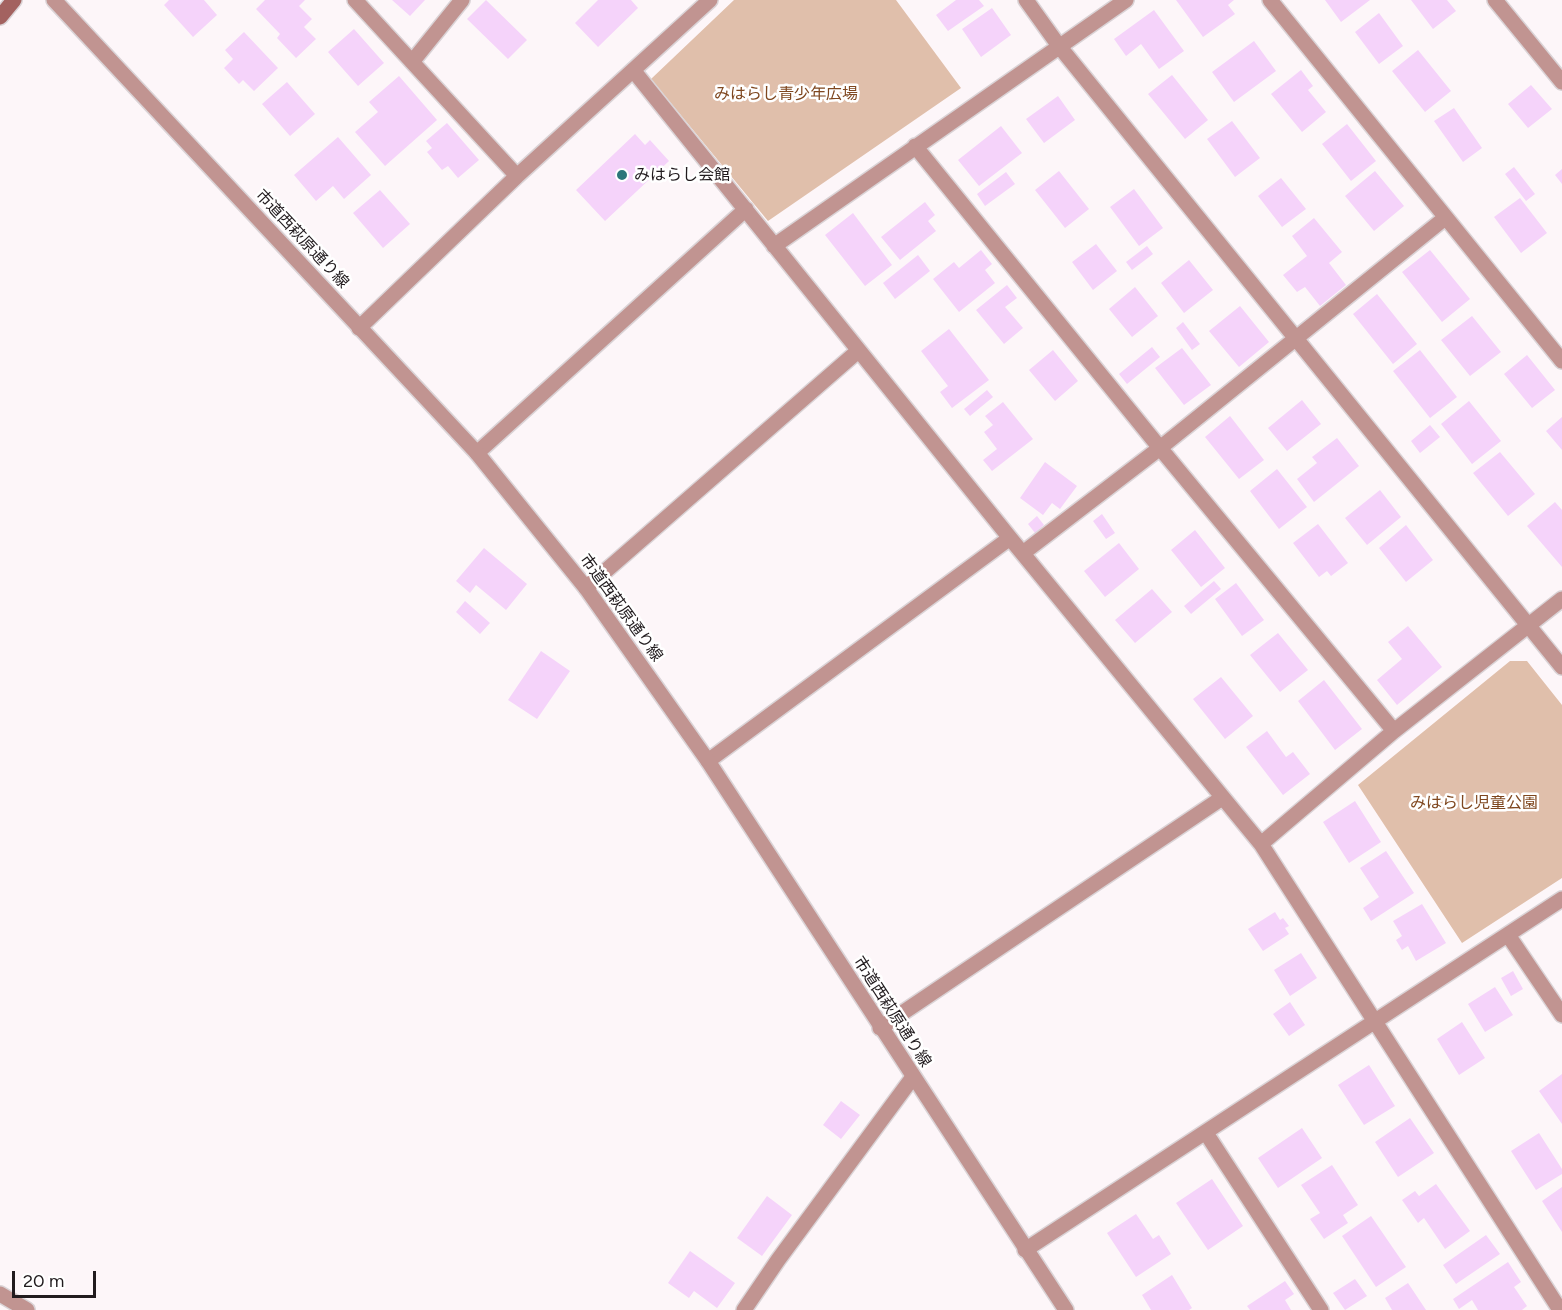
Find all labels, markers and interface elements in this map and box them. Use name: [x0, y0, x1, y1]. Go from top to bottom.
park label: みはらし青少年広場: [714, 84, 858, 104]
place label: みはらし会館: [634, 165, 730, 185]
marker: みはらし会館: [615, 168, 629, 182]
street label: 市道西萩原通り線: [251, 186, 353, 292]
street label: 市道西萩原通り線: [576, 551, 666, 665]
park label: みはらし児童公園: [1410, 793, 1538, 813]
street label: 市道西萩原通り線: [849, 953, 935, 1071]
scale bar: [15, 1259, 99, 1297]
text: 20 m: [23, 1270, 64, 1292]

